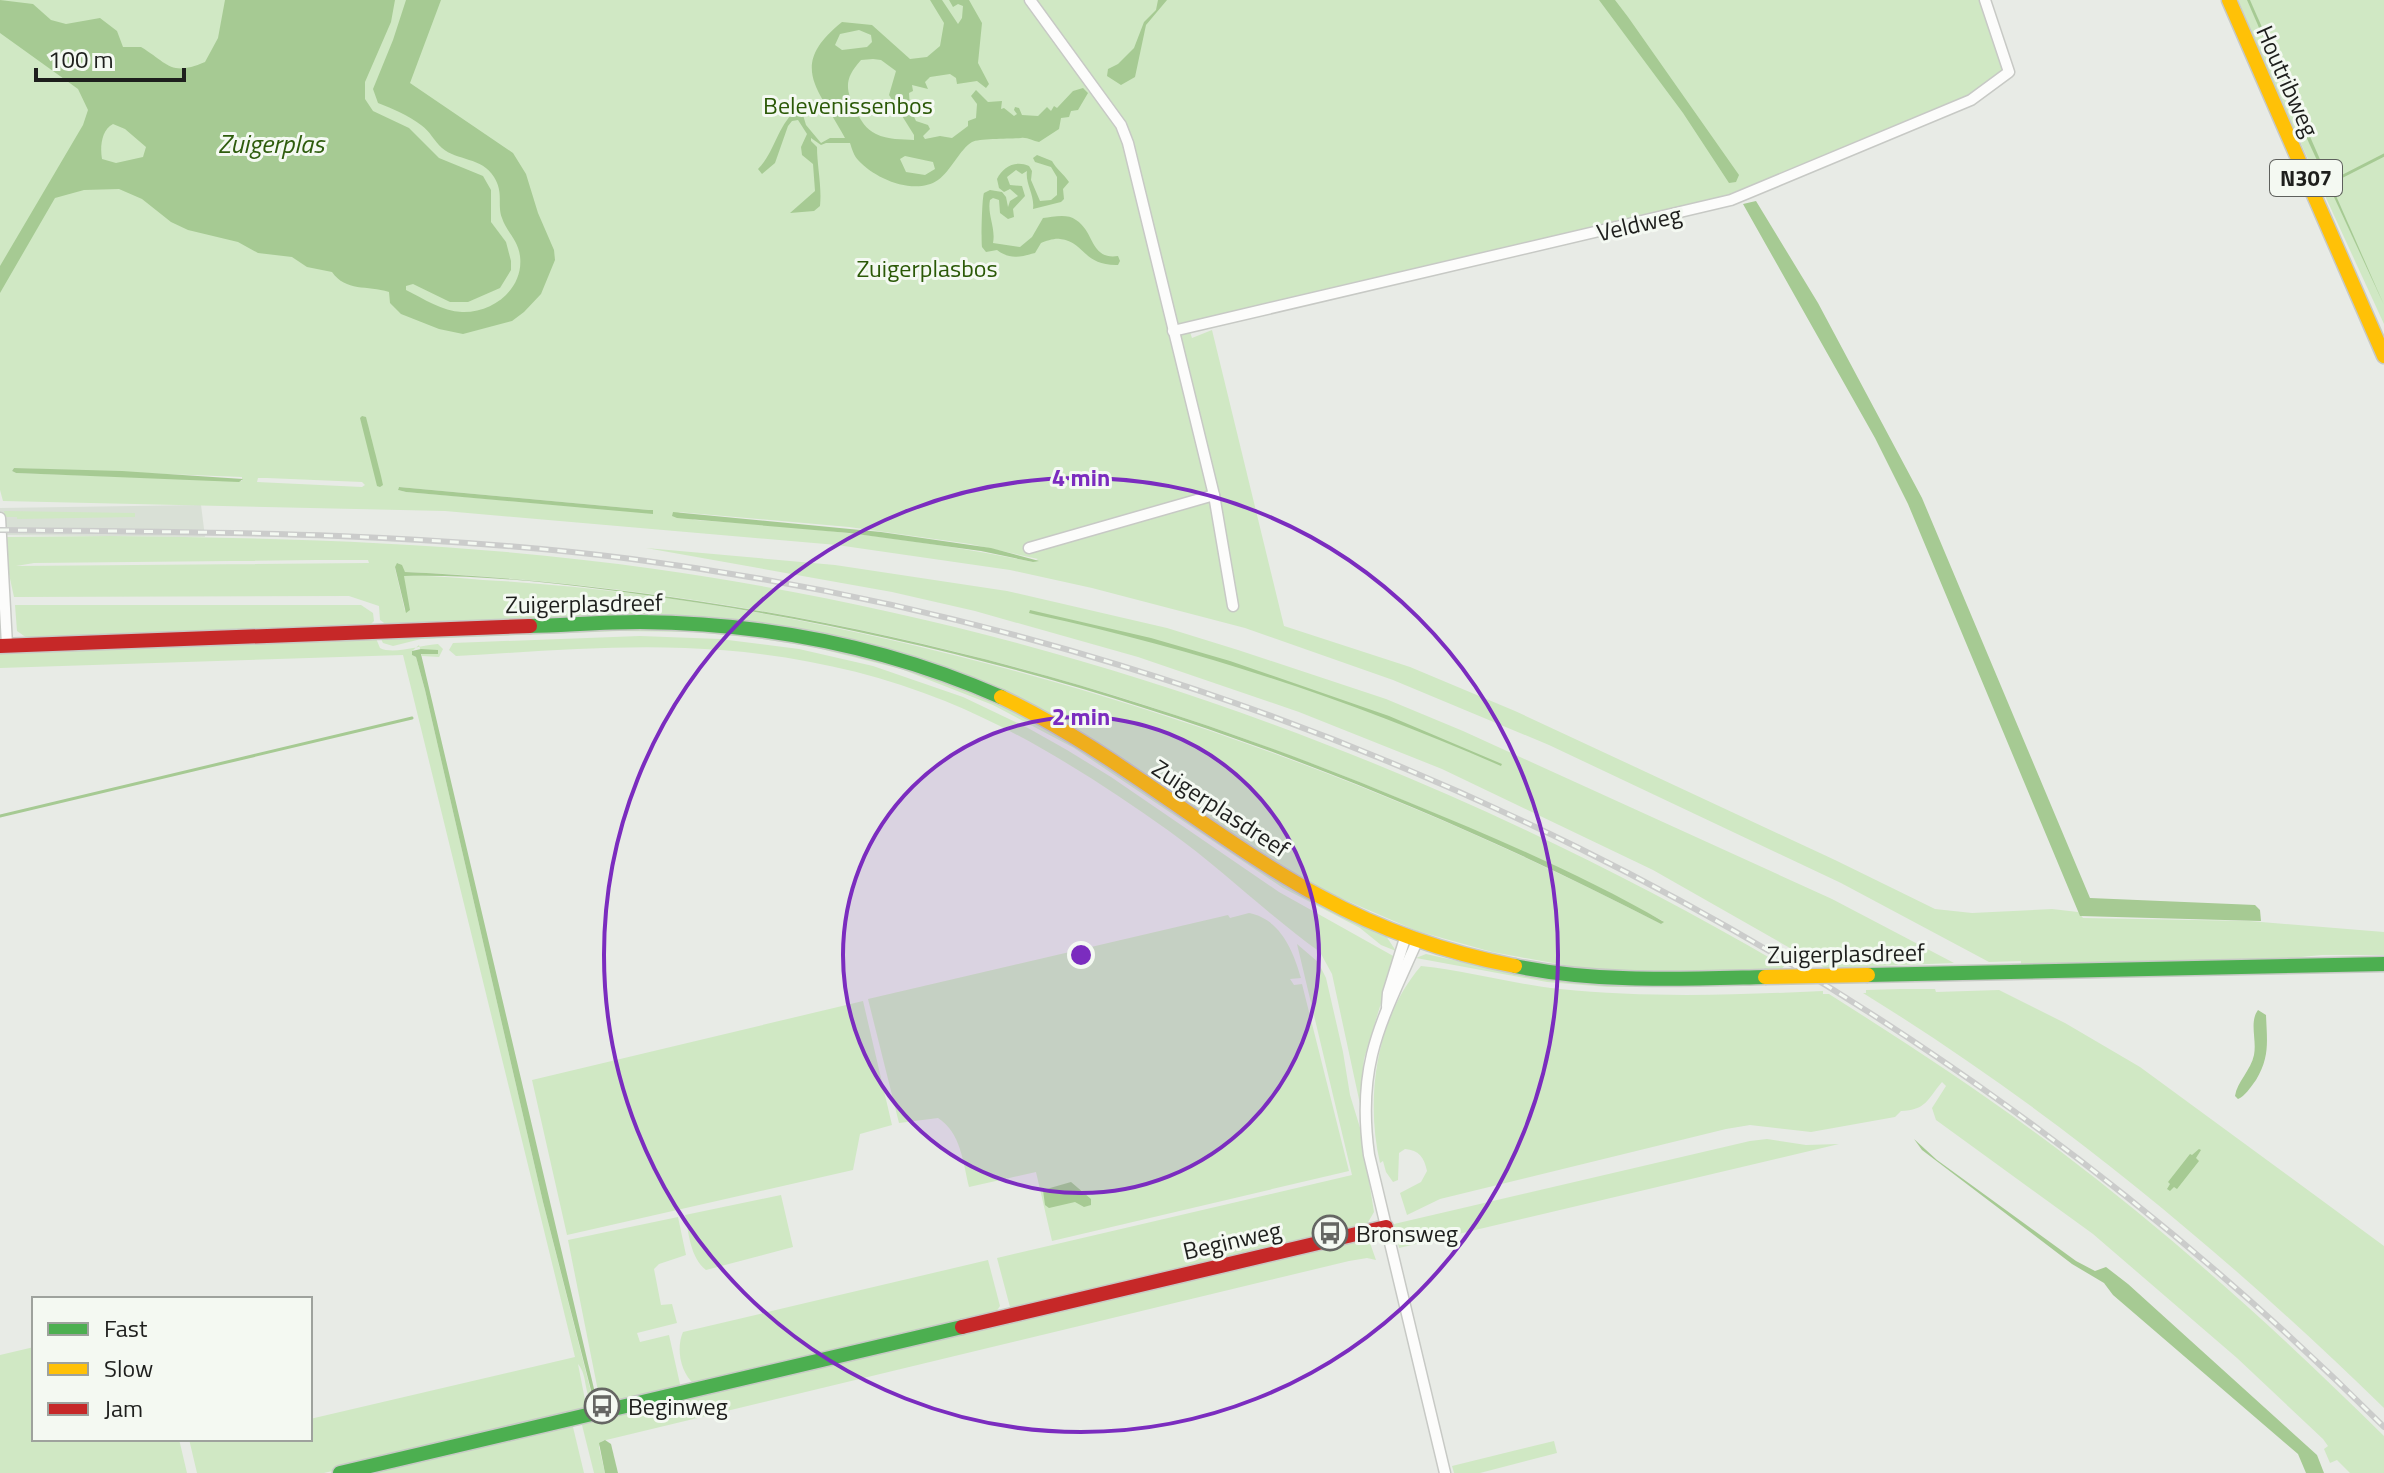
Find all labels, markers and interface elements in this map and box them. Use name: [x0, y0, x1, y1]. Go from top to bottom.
street label: Houtribweg: [2247, 20, 2329, 142]
scale bar: [36, 32, 184, 82]
text: 100 m: [48, 41, 114, 77]
park label: Belevenissenbos: [763, 87, 933, 123]
water label: Zuigerplas: [218, 124, 326, 163]
road number: N307: [2270, 160, 2342, 196]
street label: Veldweg: [1593, 196, 1685, 250]
park label: Zuigerplasbos: [856, 250, 998, 286]
text: 4 min: [1052, 459, 1110, 495]
street label: Zuigerplasdreef: [505, 584, 663, 622]
text: 2 min: [1052, 698, 1110, 734]
street label: Zuigerplasdreef: [1145, 750, 1297, 866]
street label: Zuigerplasdreef: [1767, 934, 1925, 972]
centre of rings: [1067, 941, 1095, 969]
street label: Beginweg: [1179, 1211, 1285, 1269]
bus stop icon: Bronsweg: [1311, 1214, 1349, 1252]
place label: Bronsweg: [1356, 1215, 1458, 1251]
legend: [32, 1297, 312, 1441]
text: Fast: [104, 1310, 148, 1346]
text: Slow: [104, 1350, 153, 1386]
bus stop icon: Beginweg: [583, 1387, 621, 1425]
place label: Beginweg: [628, 1388, 728, 1424]
text: Jam: [104, 1390, 143, 1426]

